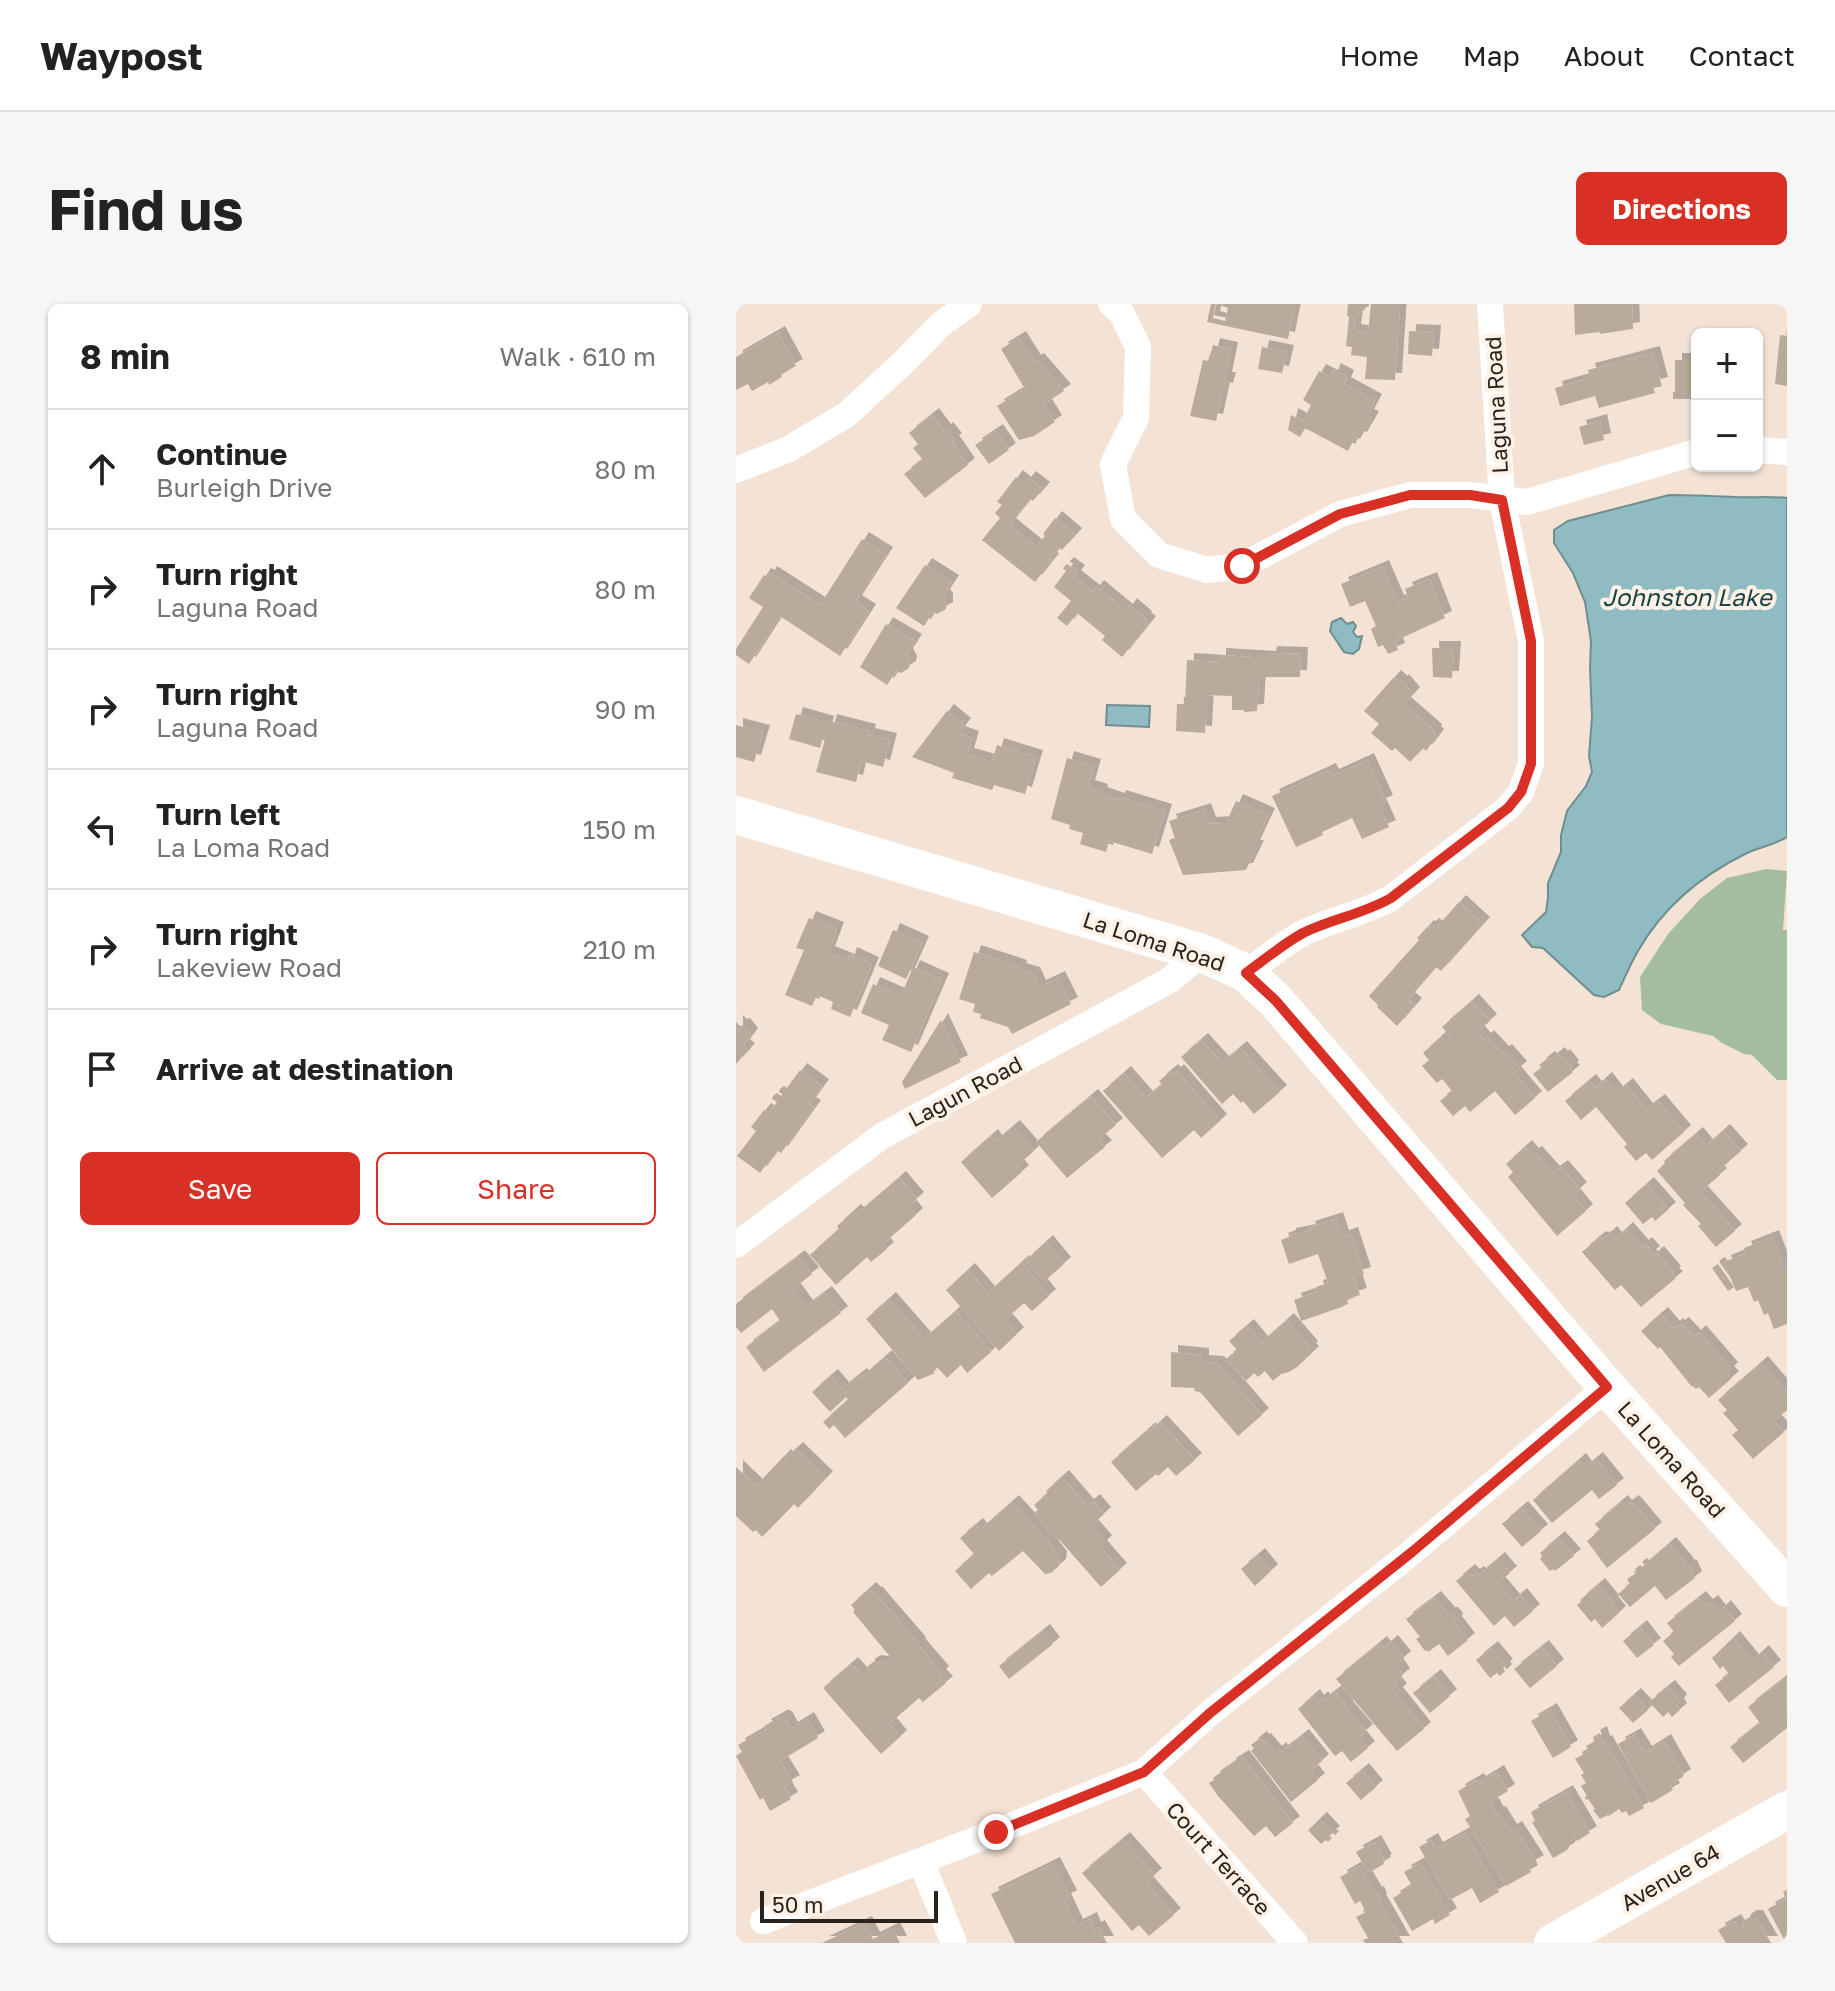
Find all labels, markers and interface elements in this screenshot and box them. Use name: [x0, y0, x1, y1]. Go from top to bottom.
text: Waypost: [40, 33, 203, 78]
text: Home: [1340, 39, 1419, 72]
text: Map: [1463, 39, 1520, 72]
text: About: [1564, 39, 1645, 72]
text: Contact: [1689, 39, 1795, 72]
button: Directions: [1576, 172, 1787, 245]
text: Find us: [48, 175, 244, 242]
map controls: [1691, 328, 1763, 472]
button: +: [1691, 328, 1763, 400]
text: 8 min: [80, 336, 170, 376]
street label: Laguna Road: [1479, 336, 1513, 474]
text: Walk · 610 m: [500, 341, 656, 372]
button: −: [1691, 400, 1763, 472]
text: Continue: [156, 436, 287, 472]
icon: ahead: [80, 447, 124, 491]
text: 80 m: [595, 454, 656, 485]
text: Burleigh Drive: [156, 472, 332, 503]
route start: [1224, 548, 1260, 584]
text: Turn right: [156, 556, 298, 592]
icon: right: [80, 567, 124, 611]
text: 80 m: [595, 574, 656, 605]
water label: Johnston Lake: [1602, 582, 1774, 611]
text: Laguna Road: [156, 592, 318, 623]
text: Turn right: [156, 676, 298, 712]
icon: right: [80, 687, 124, 731]
text: 90 m: [595, 694, 656, 725]
text: Laguna Road: [156, 712, 318, 743]
text: Turn left: [156, 796, 281, 832]
icon: left: [80, 807, 124, 851]
text: 150 m: [583, 814, 656, 845]
text: La Loma Road: [156, 832, 330, 863]
street label: La Loma Road: [1080, 905, 1228, 977]
text: Turn right: [156, 916, 298, 952]
icon: right: [80, 927, 124, 971]
text: 210 m: [583, 934, 656, 965]
text: Lakeview Road: [156, 952, 342, 983]
icon: arrive: [80, 1047, 124, 1091]
street label: Lagun Road: [903, 1050, 1027, 1132]
text: Arrive at destination: [156, 1051, 453, 1087]
button: Save: [80, 1152, 360, 1225]
button: Share: [376, 1152, 656, 1225]
street label: La Loma Road: [1613, 1395, 1731, 1523]
street label: Court Terrace: [1161, 1796, 1277, 1920]
route end: [978, 1814, 1014, 1850]
street label: Avenue 64: [1616, 1838, 1724, 1916]
scale bar: [760, 1887, 938, 1923]
text: 50 m: [772, 1891, 823, 1918]

